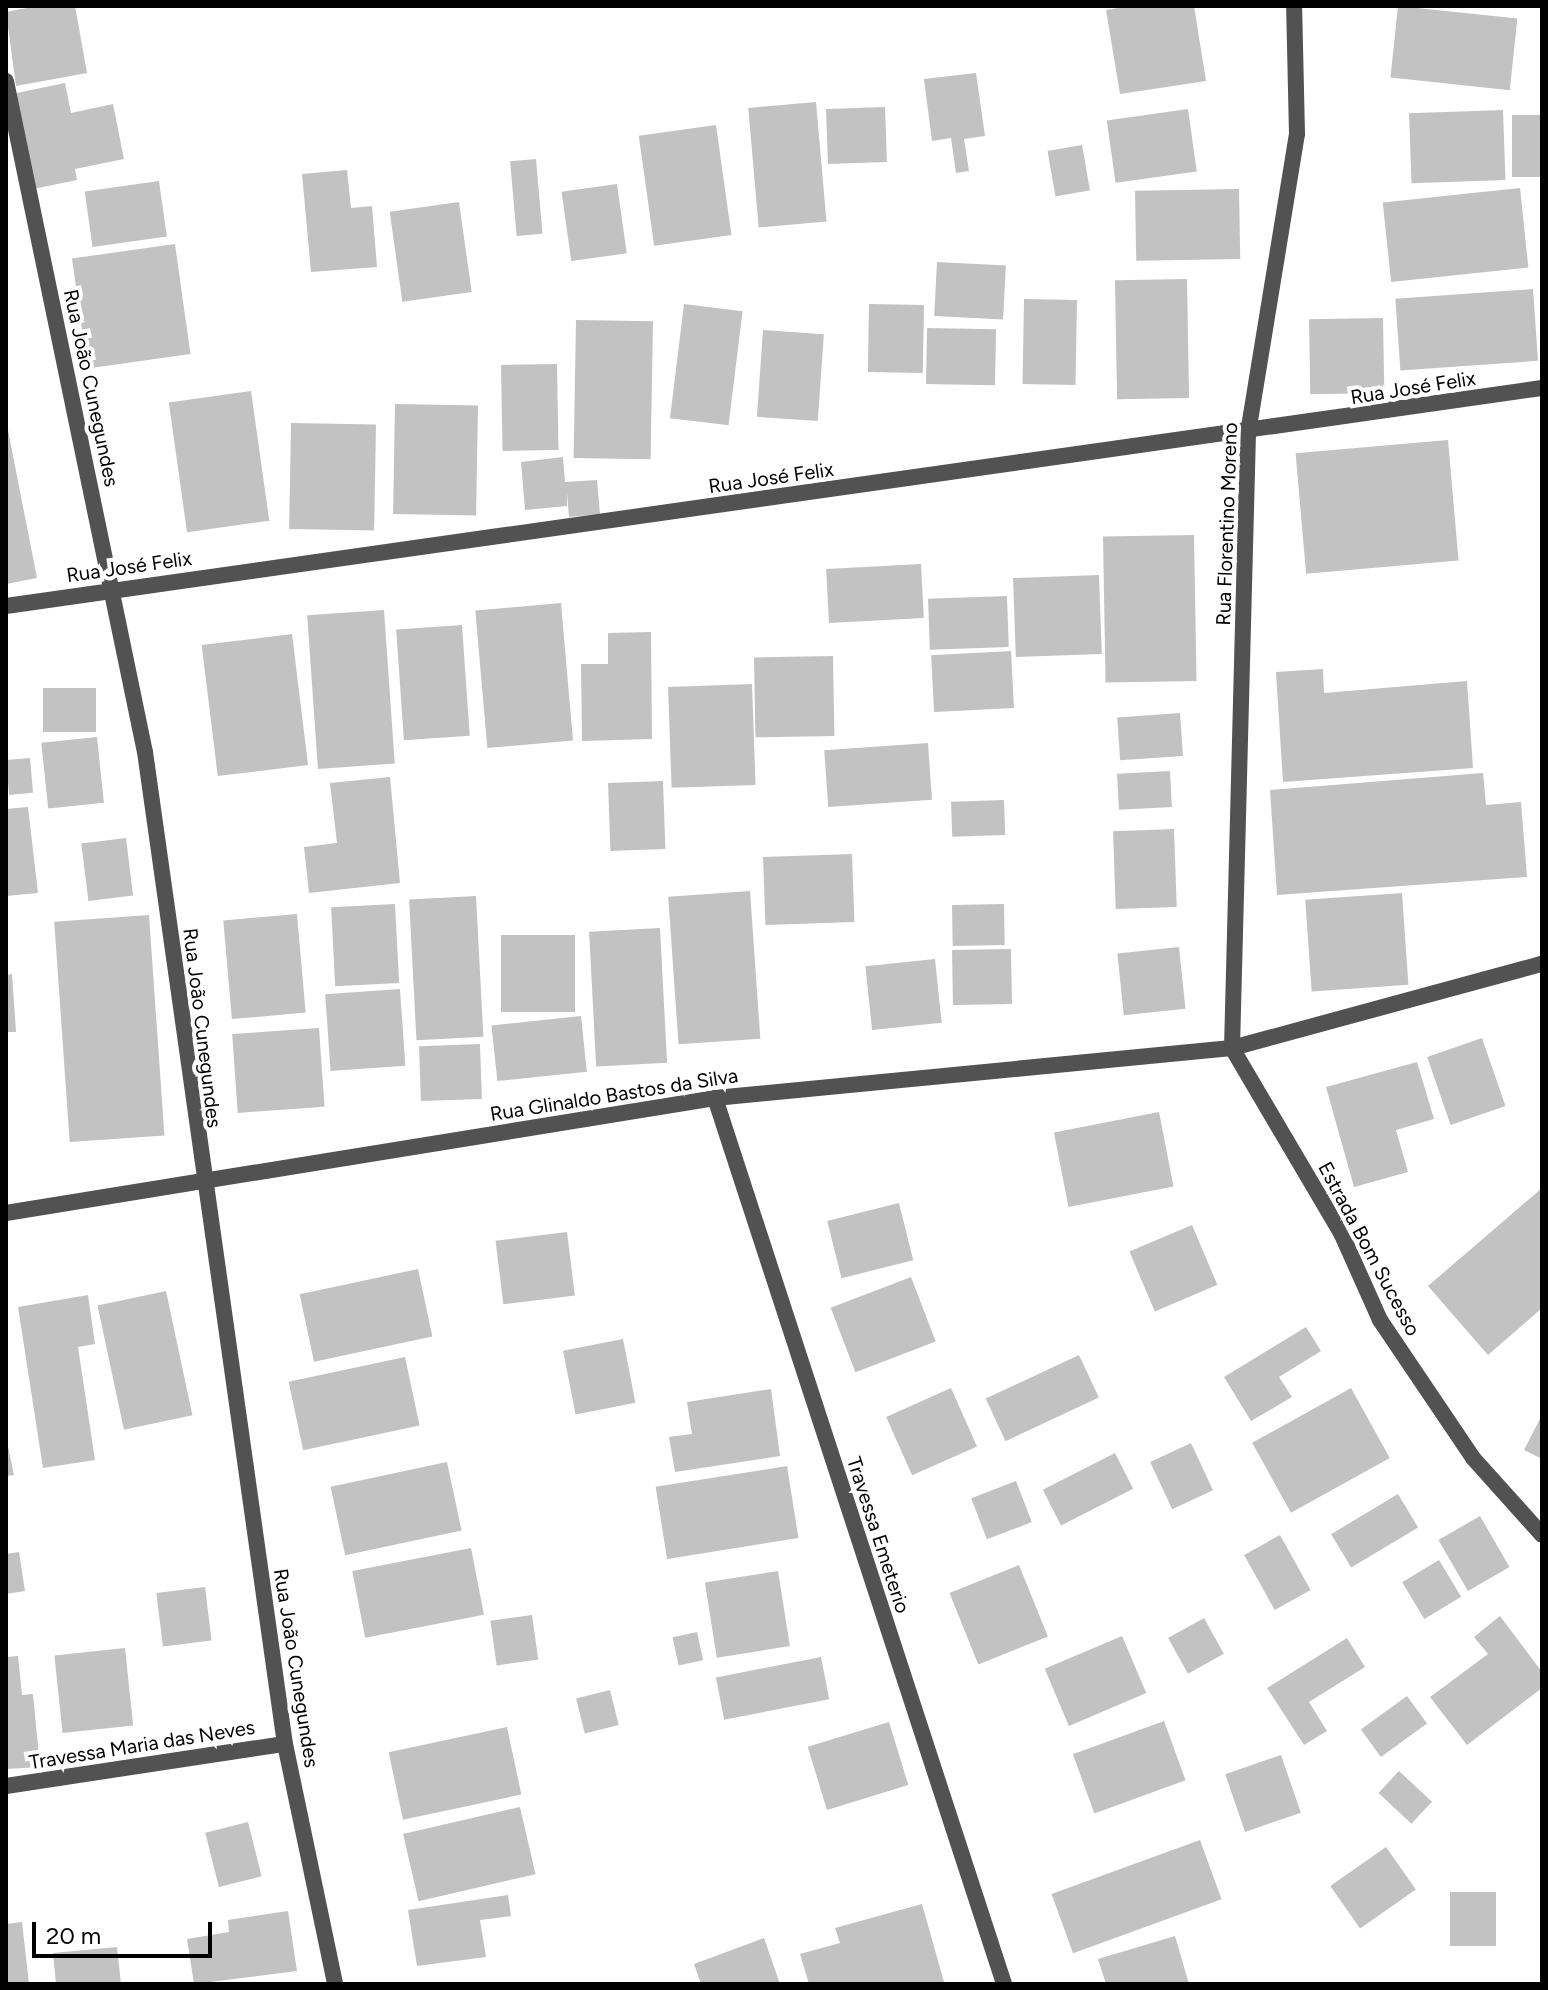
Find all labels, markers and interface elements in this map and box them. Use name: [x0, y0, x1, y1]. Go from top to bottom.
street label: Rua João Cunegundes: [58, 287, 124, 489]
street label: Rua José Felix: [1349, 366, 1477, 410]
street label: Rua Florentino Moreno: [1211, 422, 1243, 626]
street label: Rua José Felix: [707, 457, 835, 499]
street label: Rua José Felix: [65, 546, 193, 588]
street label: Rua João Cunegundes: [178, 927, 226, 1129]
street label: Rua Glinaldo Bastos da Silva: [488, 1064, 740, 1126]
street label: Estrada Bom Sucesso: [1313, 1158, 1425, 1340]
street label: Travessa Emeterio: [841, 1454, 915, 1616]
street label: Rua João Cunegundes: [268, 1567, 324, 1769]
street label: Travessa Maria das Neves: [27, 1715, 257, 1775]
scale bar: [36, 1906, 216, 1956]
text: 20 m: [46, 1921, 101, 1950]

